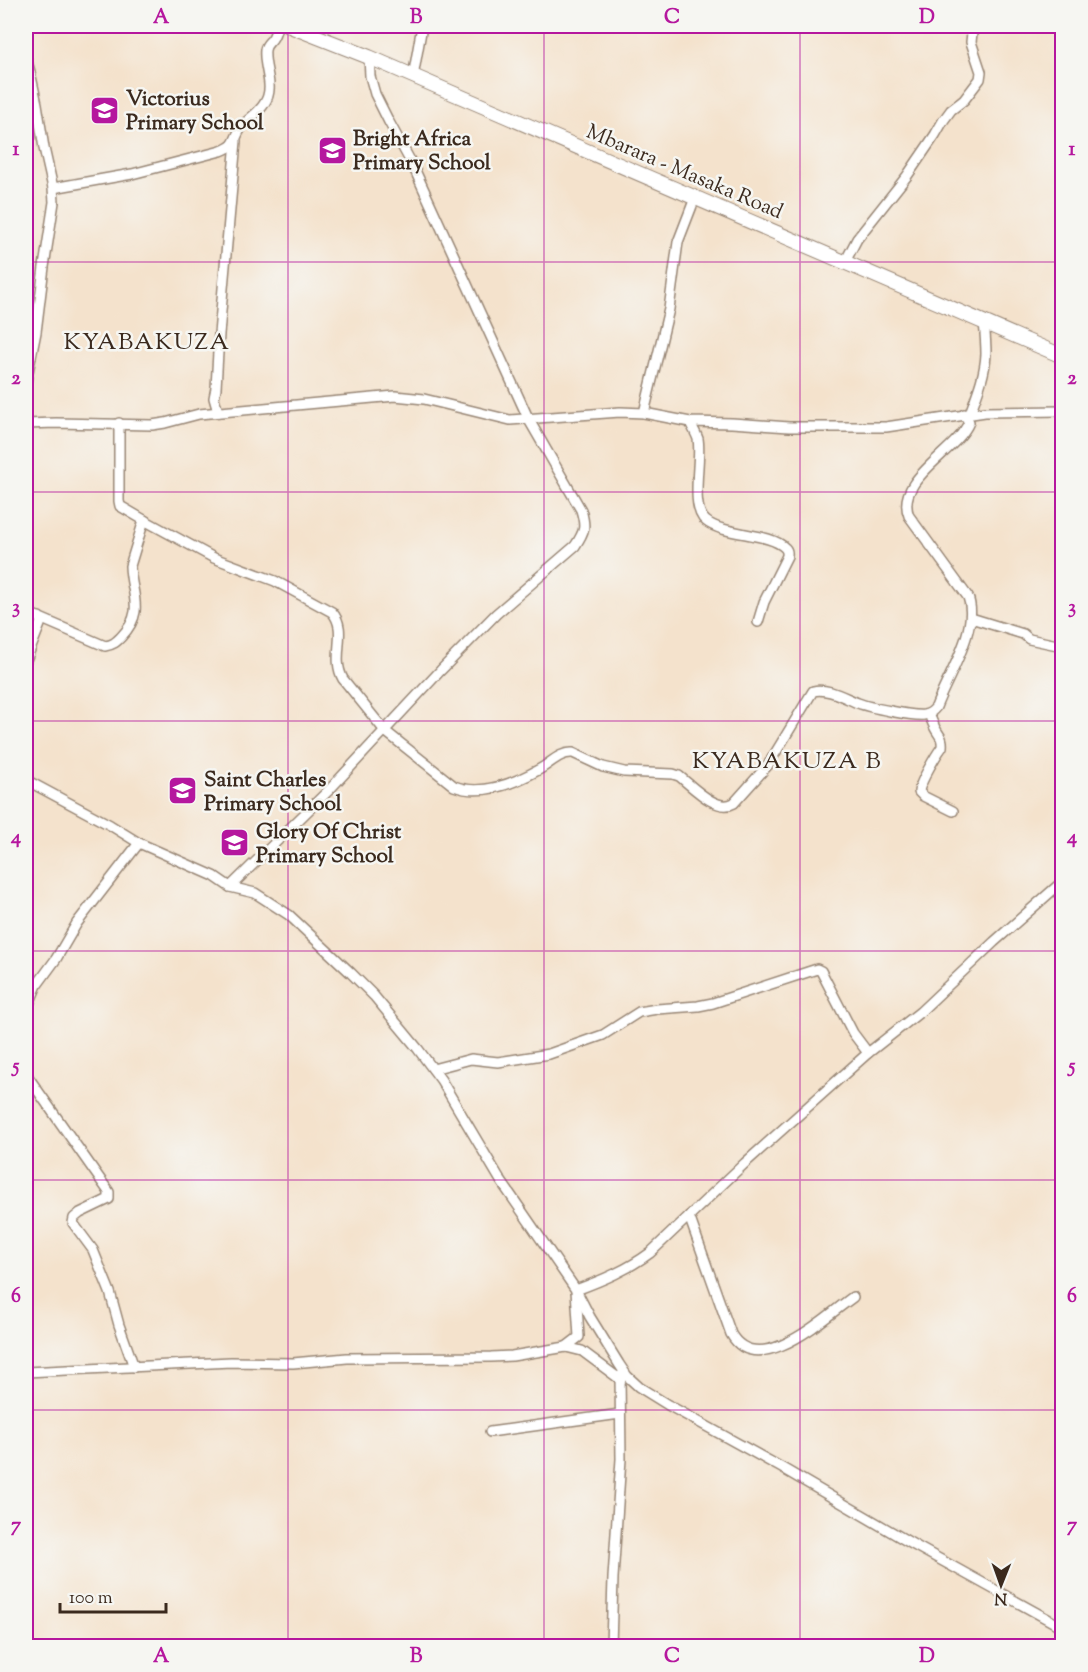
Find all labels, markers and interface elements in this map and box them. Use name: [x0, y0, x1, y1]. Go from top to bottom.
text: A: [153, 4, 170, 33]
text: B: [410, 4, 423, 33]
text: C: [664, 4, 680, 33]
text: D: [919, 4, 935, 33]
place label: Victorius Primary School: [126, 85, 264, 139]
school or university icon: Victorius Primary School: [89, 94, 121, 126]
street label: Mbarara - Masaka Road: [581, 118, 787, 228]
place label: Bright Africa Primary School: [353, 125, 491, 179]
school or university icon: Bright Africa Primary School: [316, 134, 348, 166]
text: 1: [13, 136, 20, 165]
text: 1: [1069, 136, 1076, 165]
district label: KYABAKUZA: [64, 326, 230, 360]
text: 2: [11, 365, 21, 394]
text: 2: [1067, 365, 1077, 394]
text: 3: [12, 594, 20, 623]
text: 3: [1068, 594, 1076, 623]
district label: KYABAKUZA B: [692, 745, 882, 779]
place label: Saint Charles Primary School: [204, 766, 342, 820]
school or university icon: Saint Charles Primary School: [167, 775, 199, 807]
place label: Glory Of Christ Primary School: [256, 818, 402, 872]
text: 4: [10, 824, 21, 853]
text: 4: [1066, 824, 1077, 853]
school or university icon: Glory Of Christ Primary School: [219, 827, 251, 859]
text: 5: [11, 1053, 20, 1082]
text: 5: [1067, 1053, 1076, 1082]
text: 6: [11, 1283, 21, 1312]
text: 6: [1067, 1283, 1077, 1312]
text: 7: [11, 1512, 22, 1541]
text: 7: [1067, 1512, 1078, 1541]
north arrow: [971, 1555, 1031, 1615]
scale bar: [60, 1576, 166, 1614]
text: 100 m: [69, 1586, 113, 1612]
text: N: [994, 1586, 1007, 1609]
text: A: [153, 1643, 170, 1672]
text: B: [410, 1643, 423, 1672]
text: C: [664, 1643, 680, 1672]
text: D: [919, 1643, 935, 1672]

